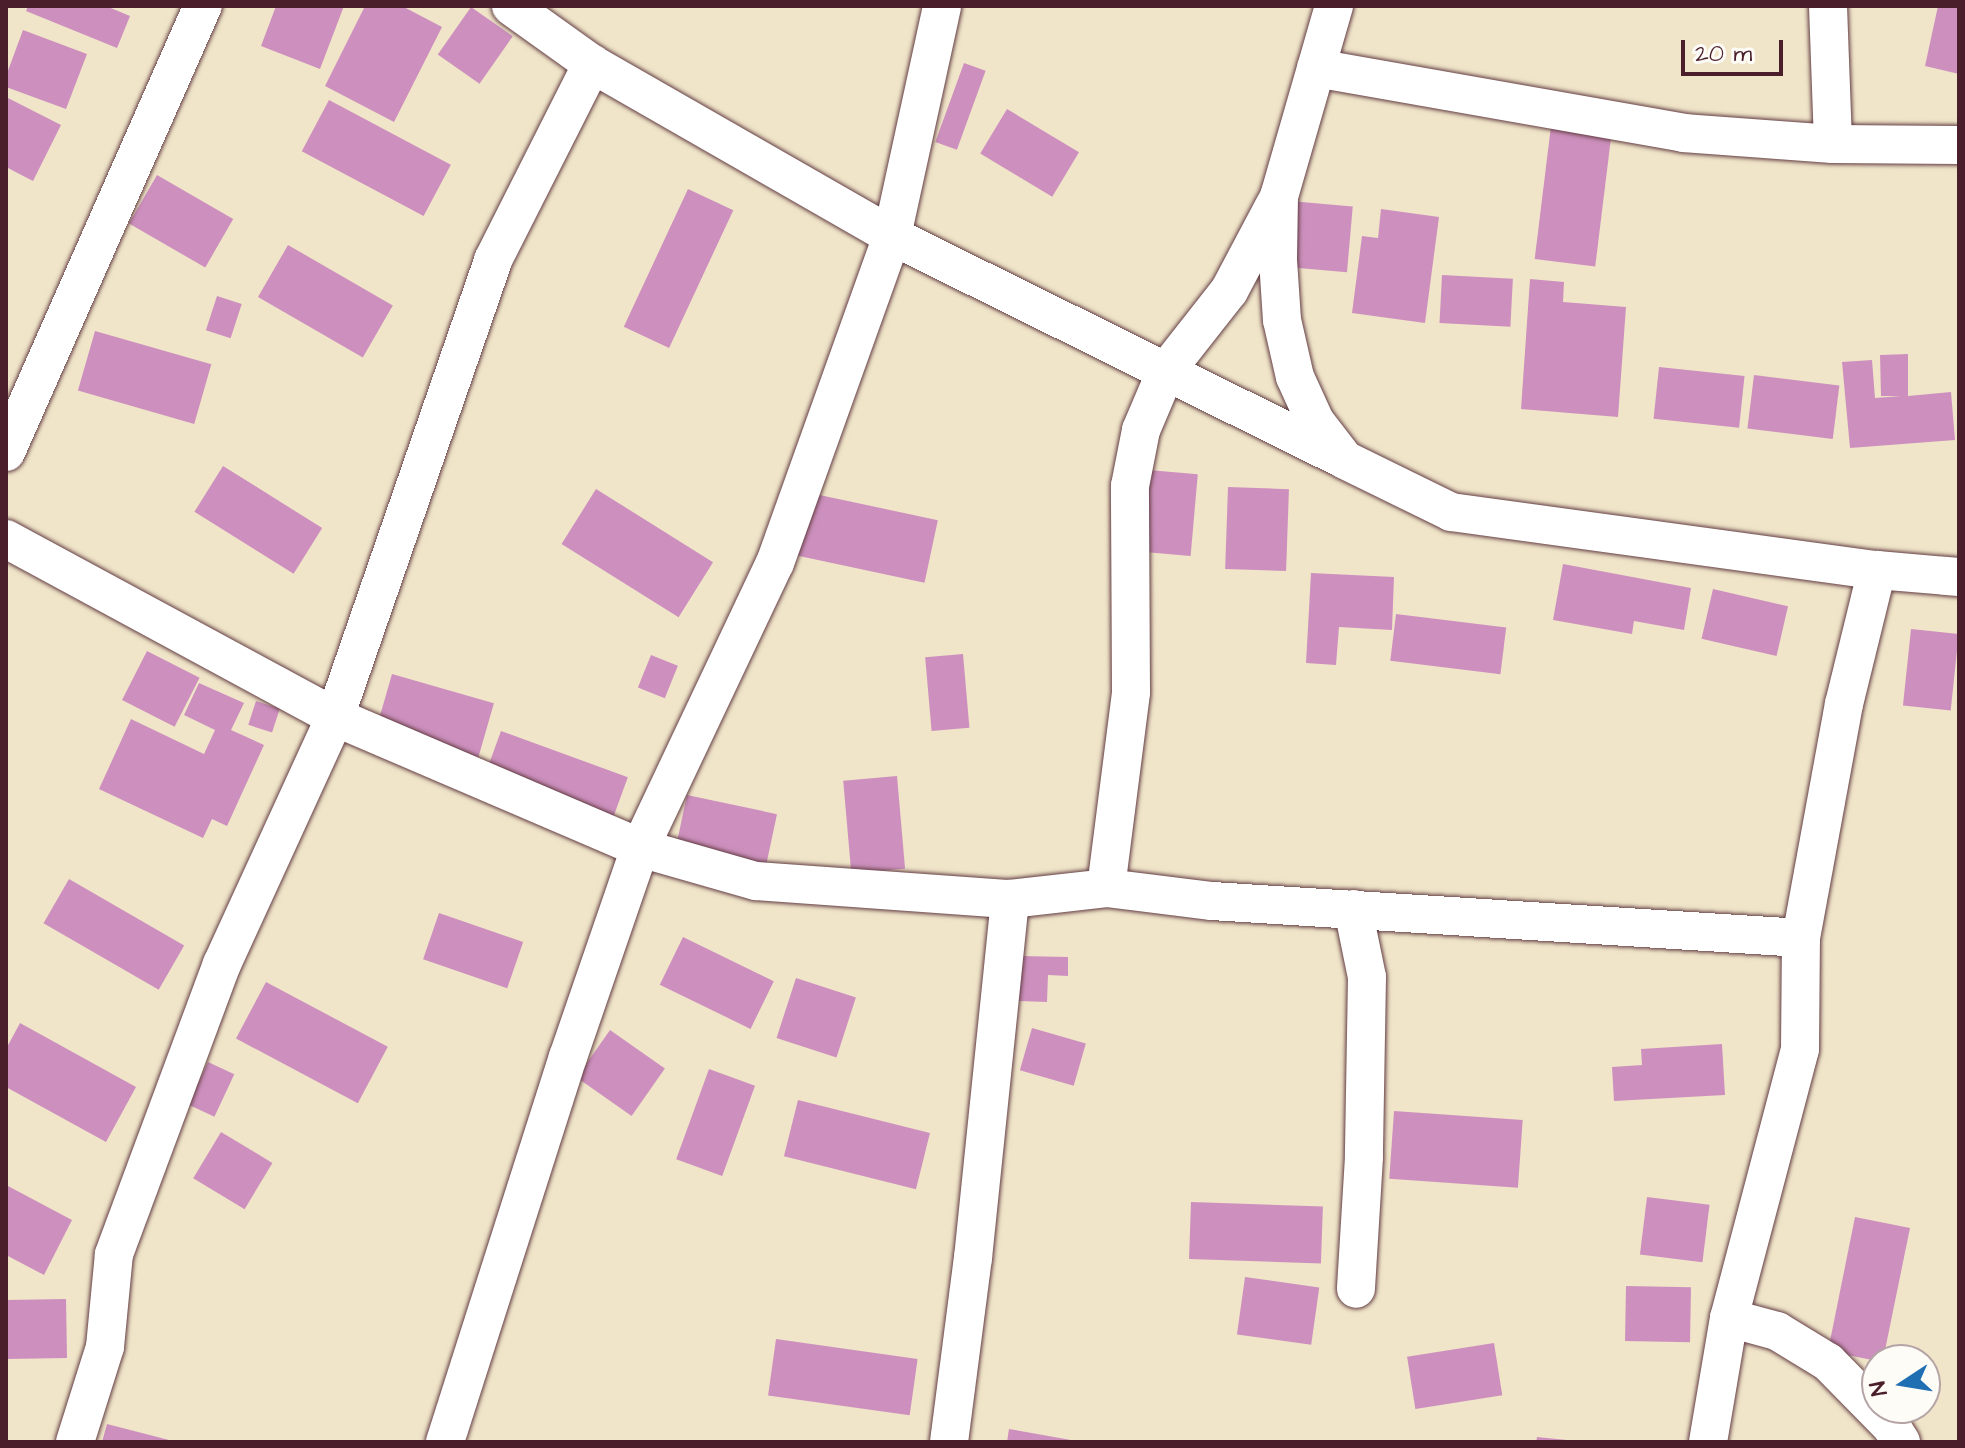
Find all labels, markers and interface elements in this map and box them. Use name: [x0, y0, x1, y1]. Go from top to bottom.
scale bar: [1685, 24, 1787, 74]
text: 20 m: [1695, 37, 1752, 71]
north arrow: [1861, 1344, 1941, 1424]
text: N: [1862, 1379, 1896, 1399]

